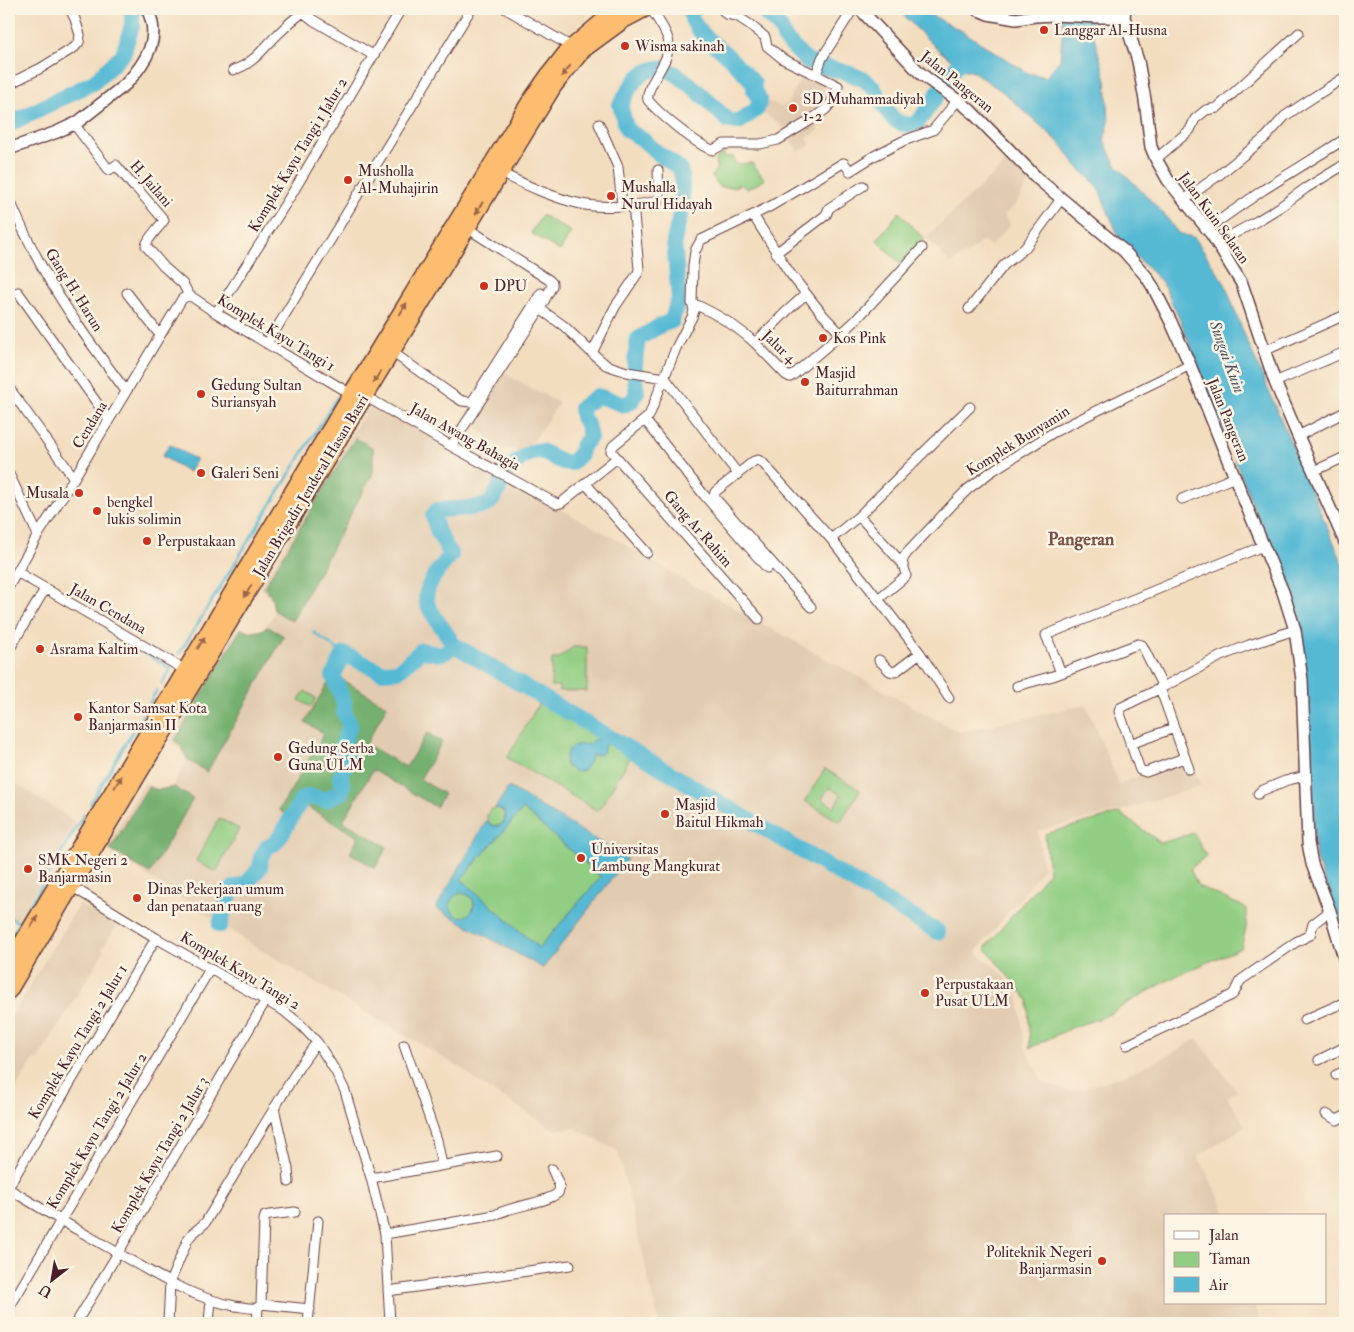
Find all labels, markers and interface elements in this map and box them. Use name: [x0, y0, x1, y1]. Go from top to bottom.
place label: Langgar Al-Husna: [1054, 21, 1168, 40]
marker: Langgar Al-Husna: [1038, 24, 1050, 36]
place label: Wisma sakinah: [634, 37, 725, 56]
marker: Wisma sakinah: [619, 40, 631, 52]
street label: Jalan Pangeran: [915, 46, 997, 118]
one-way arrow: [560, 64, 571, 77]
street label: Komplek Kayu Tangi 1 Jalur 2: [244, 74, 353, 236]
place label: SD Muhammadiyah 1-2: [803, 90, 924, 126]
marker: SD Muhammadiyah 1-2: [787, 102, 799, 114]
street label: H. Jailani: [125, 157, 177, 212]
place label: Musholla Al-Muhajirin: [357, 162, 439, 198]
street label: Jalan Kuin Selatan: [1173, 167, 1254, 269]
marker: Musholla Al-Muhajirin: [342, 174, 354, 186]
place label: Mushalla Nurul Hidayah: [621, 178, 713, 214]
marker: Mushalla Nurul Hidayah: [605, 190, 617, 202]
one-way arrow: [475, 202, 484, 215]
street label: Gang H. Harun: [41, 245, 107, 336]
place label: DPU: [494, 277, 528, 296]
marker: DPU: [478, 280, 490, 292]
street label: Komplek Kayu Tangi 1: [213, 290, 338, 377]
one-way arrow: [398, 303, 407, 316]
water label: Sungai Kuin: [1204, 317, 1249, 396]
street label: Jalur 4: [756, 325, 801, 369]
place label: Kos Pink: [833, 329, 886, 348]
marker: Kos Pink: [817, 332, 829, 344]
place label: Masjid Baiturrahman: [815, 364, 899, 400]
one-way arrow: [372, 371, 381, 384]
street label: Jalan Pangeran: [1201, 375, 1253, 465]
place label: Gedung Sultan Suriansyah: [211, 376, 302, 412]
marker: Masjid Baiturrahman: [799, 376, 811, 388]
marker: Gedung Sultan Suriansyah: [195, 388, 207, 400]
street label: Jalan Brigadir Jenderal Hasan Basri: [248, 391, 374, 582]
street label: Cendana: [68, 397, 112, 452]
street label: Jalan Awang Bahagia: [405, 398, 524, 476]
street label: Komplek Bunyamin: [963, 401, 1074, 481]
place label: Galeri Seni: [211, 464, 279, 483]
marker: Galeri Seni: [195, 467, 207, 479]
place label: Musala: [26, 484, 70, 503]
marker: Musala: [73, 487, 85, 499]
street label: Gang Ar Rahim: [659, 487, 737, 572]
place label: bengkel lukis solimin: [107, 493, 182, 529]
marker: bengkel lukis solimin: [91, 505, 103, 517]
district label: Pangeran: [1048, 528, 1115, 551]
place label: Perpustakaan: [157, 532, 236, 552]
marker: Perpustakaan: [141, 535, 153, 547]
street label: Jalan Cendana: [65, 579, 150, 640]
one-way arrow: [243, 585, 252, 598]
one-way arrow: [197, 637, 206, 650]
place label: Asrama Kaltim: [49, 640, 139, 659]
marker: Asrama Kaltim: [34, 643, 46, 655]
place label: Kantor Samsat Kota Banjarmasin II: [88, 699, 208, 735]
marker: Kantor Samsat Kota Banjarmasin II: [72, 711, 84, 723]
place label: Gedung Serba Guna ULM: [288, 739, 375, 775]
marker: Gedung Serba Guna ULM: [272, 751, 284, 763]
one-way arrow: [113, 776, 122, 789]
place label: Masjid Baitul Hikmah: [675, 796, 764, 832]
marker: Masjid Baitul Hikmah: [659, 808, 671, 820]
place label: Universitas Lambung Mangkurat: [591, 840, 720, 876]
place label: SMK Negeri 2 Banjarmasin: [38, 851, 128, 887]
marker: Universitas Lambung Mangkurat: [575, 852, 587, 864]
marker: SMK Negeri 2 Banjarmasin: [22, 863, 34, 875]
place label: Dinas Pekerjaan umum dan penataan ruang: [147, 880, 285, 917]
marker: Dinas Pekerjaan umum dan penataan ruang: [131, 892, 143, 904]
one-way arrow: [29, 915, 38, 928]
street label: Komplek Kayu Tangi 2: [176, 928, 304, 1015]
street label: Komplek Kayu Tangi 2 Jalur 1: [24, 961, 133, 1123]
place label: Perpustakaan Pusat ULM: [935, 975, 1014, 1011]
marker: Perpustakaan Pusat ULM: [919, 987, 931, 999]
street label: Komplek Kayu Tangi 2 Jalur 2: [43, 1049, 152, 1213]
street label: Komplek Kayu Tangi 2 Jalur 3: [107, 1073, 213, 1237]
legend: [1164, 1214, 1326, 1304]
text: Jalan: [1208, 1226, 1239, 1246]
place label: Politeknik Negeri Banjarmasin: [986, 1243, 1092, 1279]
text: Taman: [1209, 1250, 1250, 1269]
north arrow: [28, 1254, 78, 1304]
marker: Politeknik Negeri Banjarmasin: [1096, 1255, 1108, 1267]
text: Air: [1208, 1276, 1229, 1295]
text: U: [36, 1280, 55, 1301]

